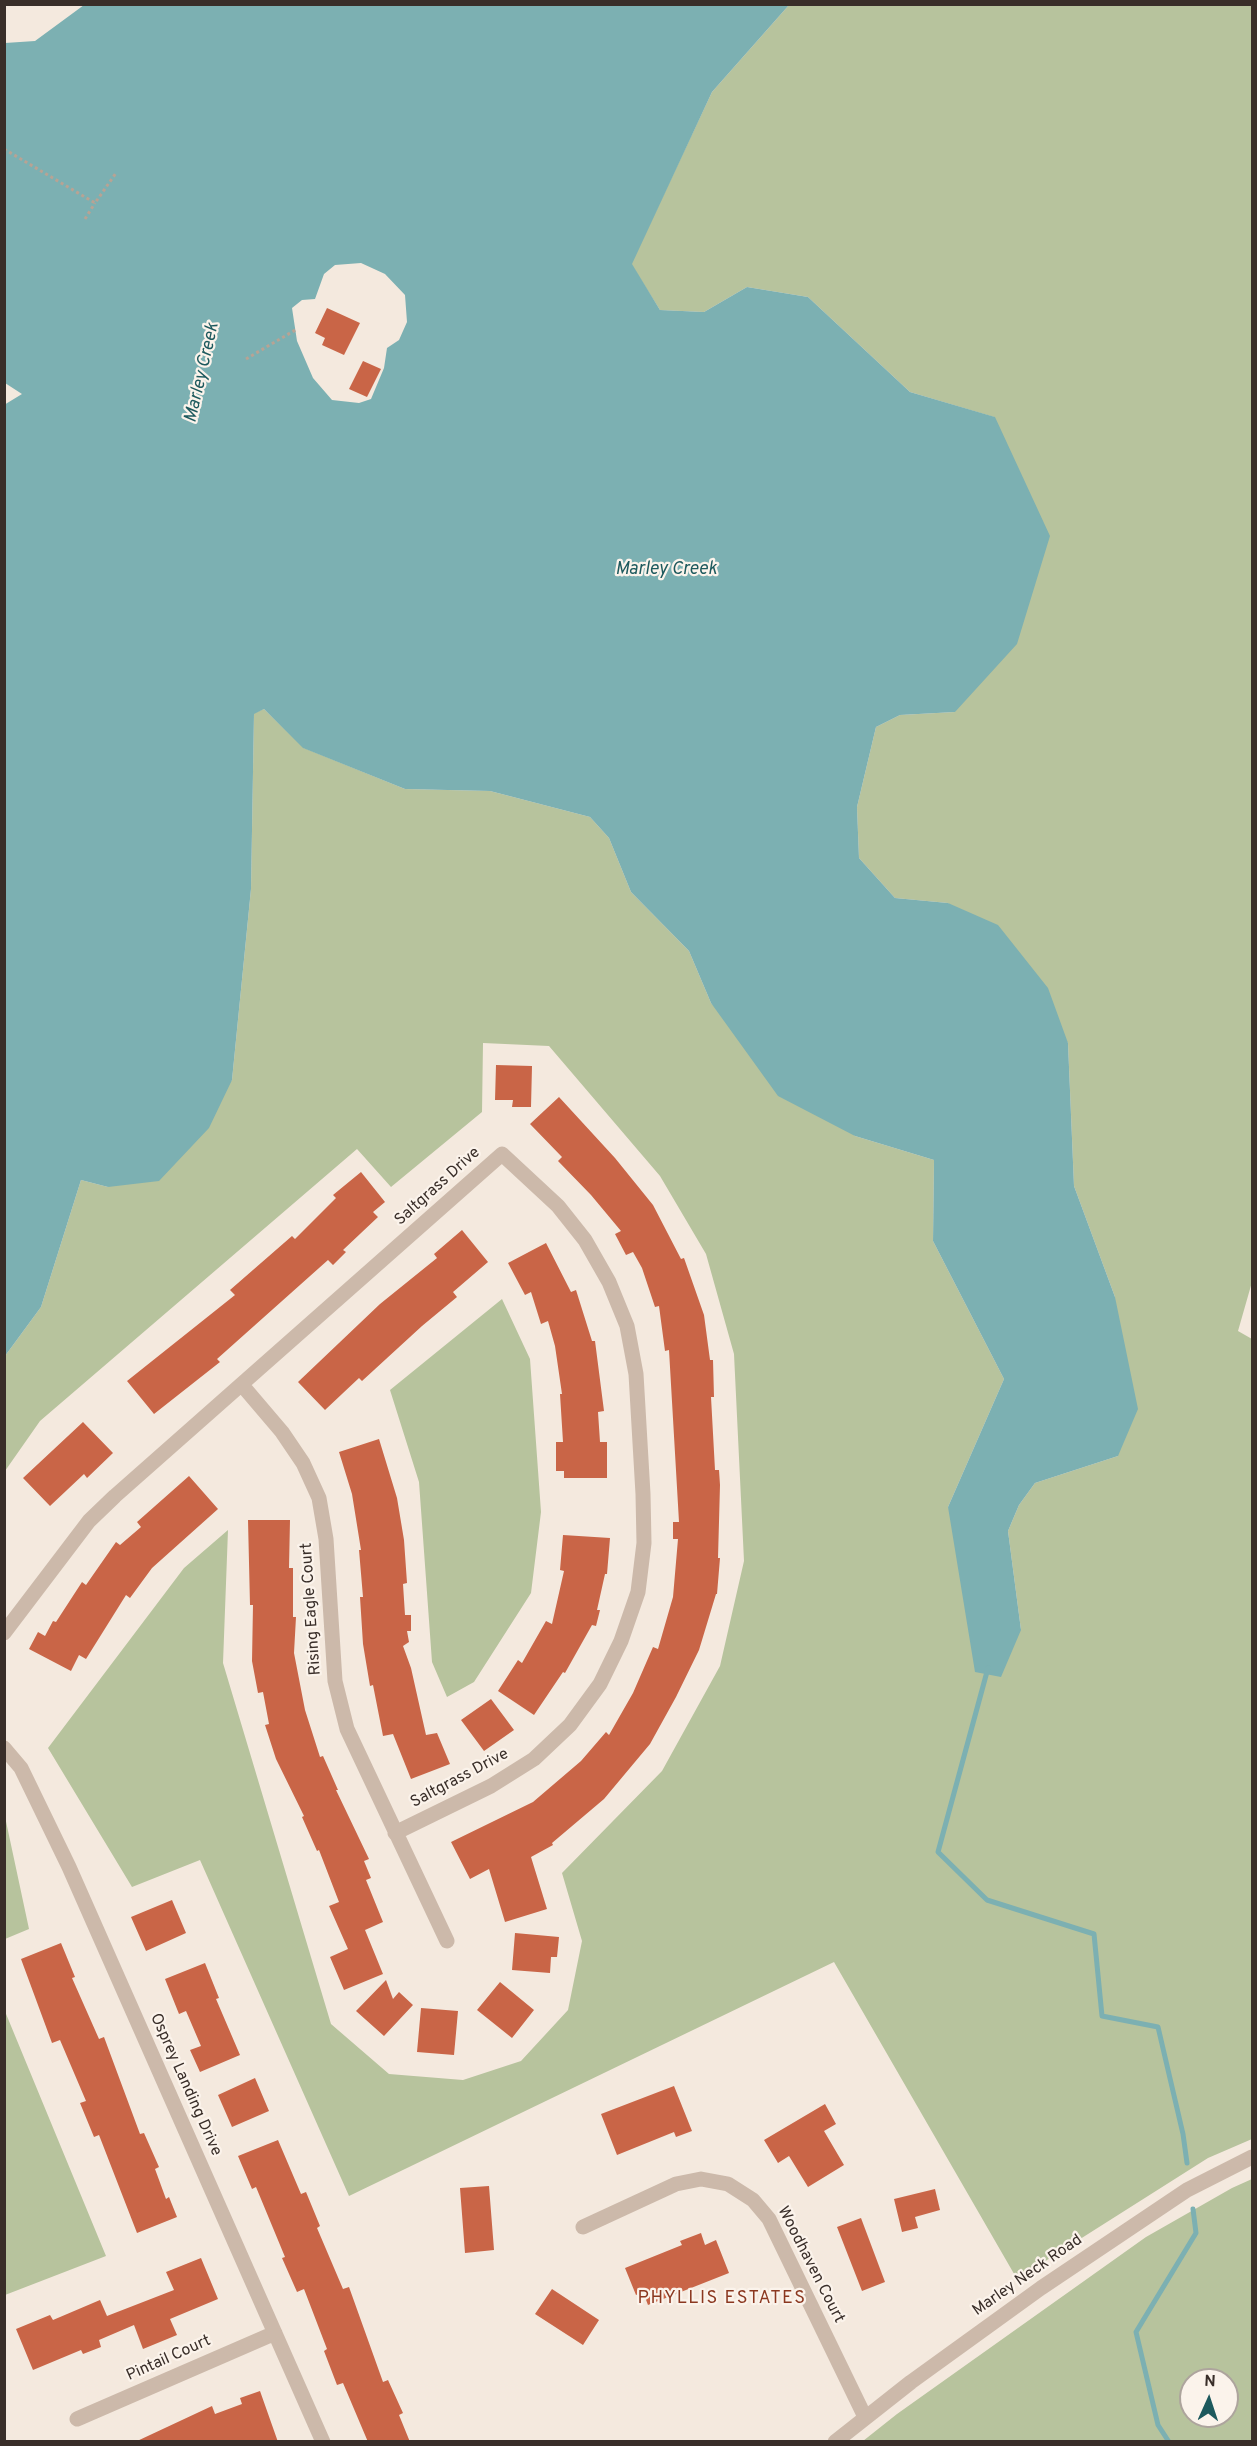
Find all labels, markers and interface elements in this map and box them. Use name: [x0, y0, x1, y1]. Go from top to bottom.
water label: Marley Creek: [181, 321, 225, 425]
water label: Marley Creek: [615, 559, 717, 581]
street label: Saltgrass Drive: [391, 1144, 485, 1230]
street label: Rising Eagle Court: [298, 1542, 326, 1676]
street label: Saltgrass Drive: [408, 1745, 512, 1813]
street label: Osprey Landing Drive: [145, 2011, 225, 2159]
street label: Woodhaven Court: [772, 2203, 848, 2327]
street label: Marley Neck Road: [969, 2231, 1087, 2321]
district label: PHYLLIS ESTATES: [638, 2288, 806, 2310]
street label: Pintail Court: [124, 2332, 214, 2386]
north arrow: [1179, 2368, 1239, 2428]
text: N: [1204, 2372, 1216, 2392]

